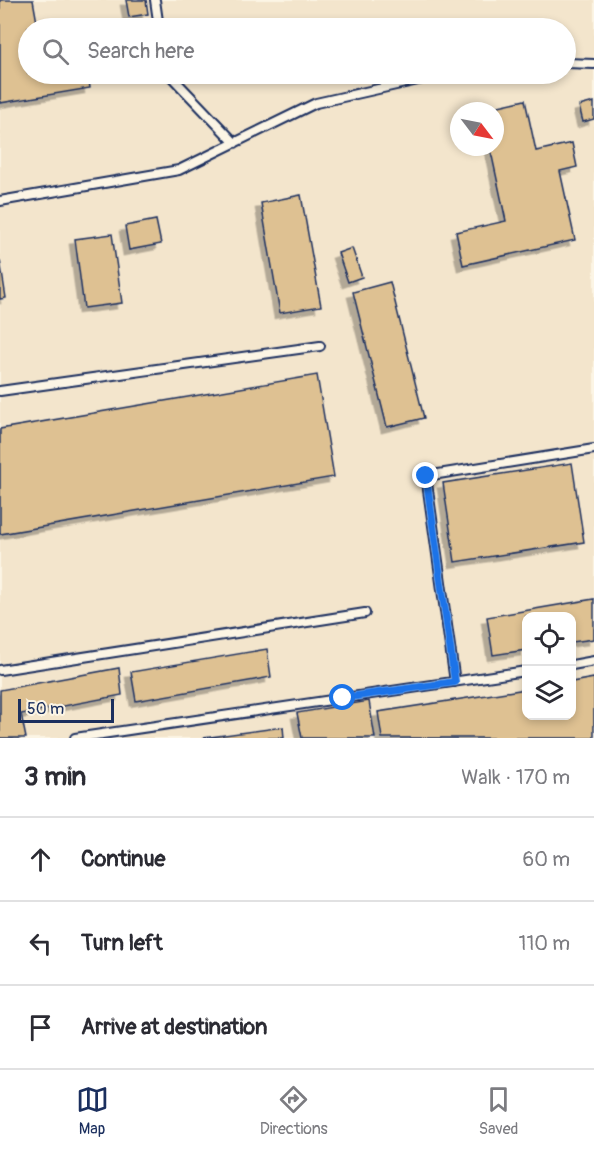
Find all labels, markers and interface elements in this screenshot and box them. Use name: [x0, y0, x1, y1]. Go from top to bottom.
search box: [18, 18, 576, 84]
icon: search: [39, 35, 72, 68]
text: Search here: [87, 37, 194, 65]
north arrow: [450, 102, 504, 156]
route end: [412, 462, 438, 488]
map controls: [522, 612, 576, 720]
button: locate: [522, 612, 576, 666]
button: layers: [522, 666, 576, 720]
route start: [329, 684, 355, 710]
scale bar: [18, 696, 114, 724]
text: 50 m: [27, 699, 64, 719]
text: 3 min: [24, 761, 86, 793]
text: Walk · 170 m: [461, 765, 570, 790]
icon: ahead: [24, 843, 57, 876]
text: Continue: [81, 845, 165, 873]
text: 60 m: [523, 847, 570, 872]
icon: left: [24, 927, 57, 960]
text: Turn left: [81, 929, 163, 957]
text: 110 m: [519, 931, 570, 956]
icon: arrive: [24, 1011, 57, 1044]
text: Arrive at destination: [81, 1013, 267, 1041]
tab: Map: [76, 1083, 109, 1139]
tab: Directions: [260, 1083, 328, 1139]
tab: Saved: [479, 1083, 518, 1139]

